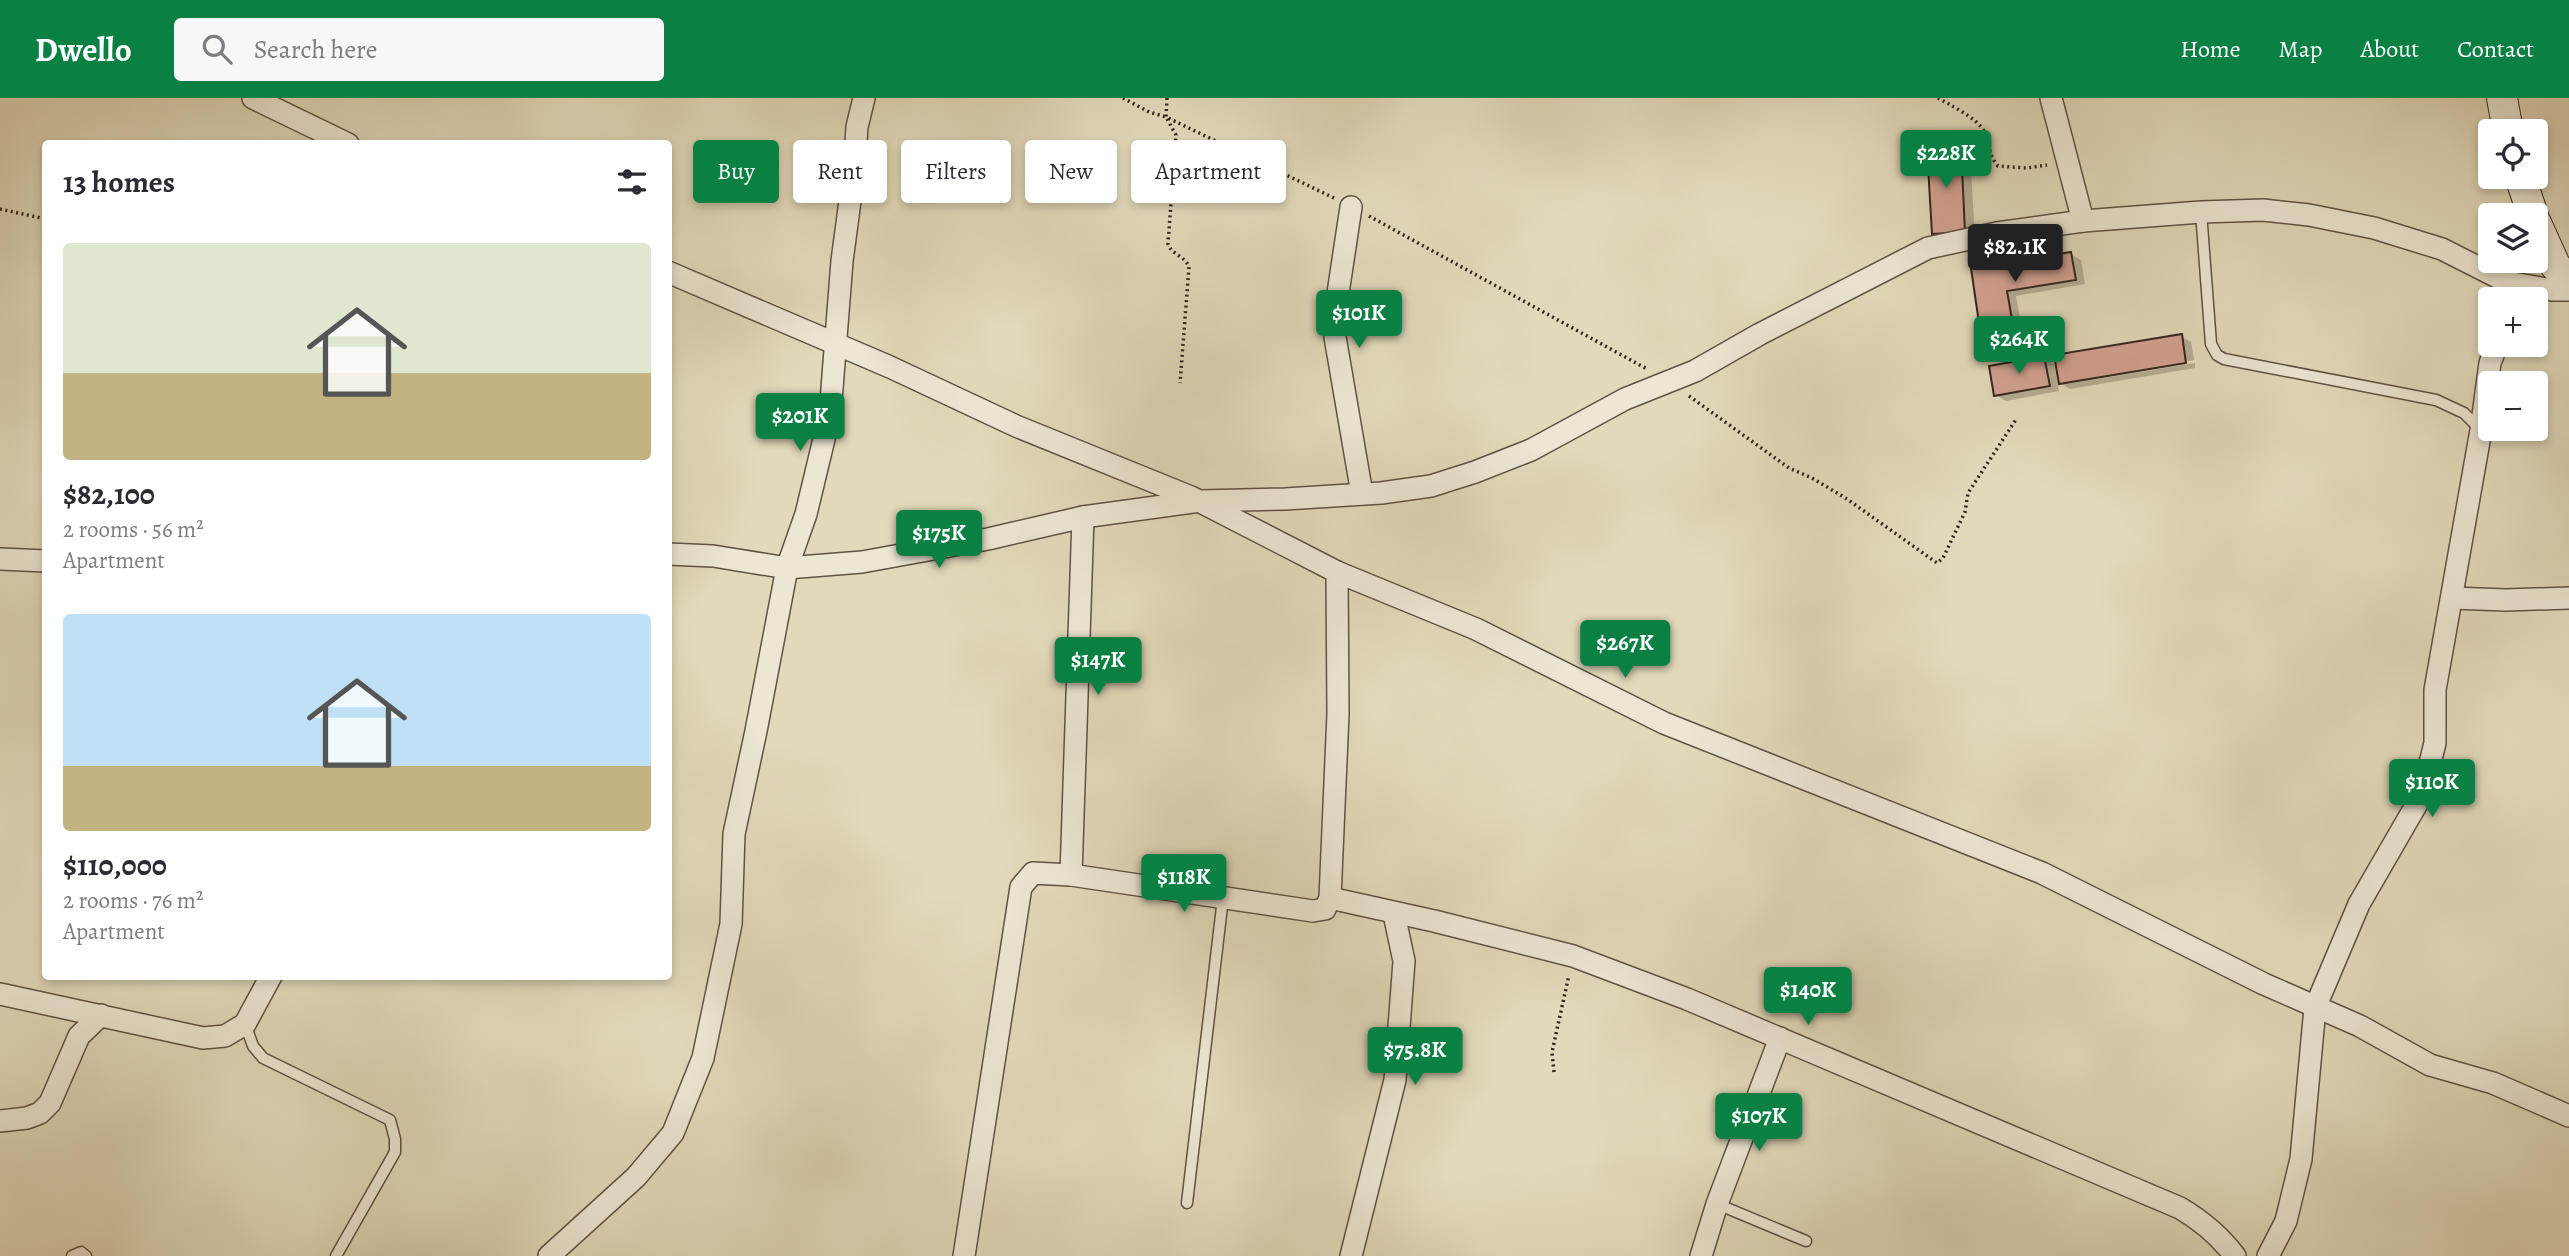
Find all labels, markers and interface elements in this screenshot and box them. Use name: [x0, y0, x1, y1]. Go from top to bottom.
search box: [174, 18, 664, 81]
text: Dwello: [35, 27, 132, 72]
icon: search: [198, 30, 236, 68]
text: Search here: [254, 32, 377, 67]
text: Home: [2180, 33, 2241, 65]
text: Map: [2279, 33, 2323, 65]
text: About: [2361, 33, 2419, 65]
text: Contact: [2457, 33, 2534, 65]
map controls: [2478, 119, 2548, 441]
button: locate: [2478, 119, 2548, 189]
pin: $228K: [1897, 130, 1995, 190]
text: $228K: [1916, 137, 1976, 168]
chip: Buy: [693, 140, 779, 203]
chip: Rent: [793, 140, 887, 203]
chip: Filters: [901, 140, 1011, 203]
chip: New: [1025, 140, 1117, 203]
chip: Apartment: [1131, 140, 1286, 203]
text: 13 homes: [63, 162, 175, 202]
icon: filters: [613, 163, 651, 201]
button: layers: [2478, 203, 2548, 273]
pin: $82.1K: [1958, 225, 2072, 284]
text: $82.1K: [1984, 231, 2046, 262]
button: +: [2478, 287, 2548, 357]
icon: home: [294, 289, 420, 415]
pin: $101K: [1310, 290, 1408, 350]
text: $101K: [1332, 297, 1386, 328]
pin: $264K: [1970, 316, 2068, 376]
text: $264K: [1990, 323, 2048, 354]
button: −: [2478, 371, 2548, 441]
pin: $201K: [751, 394, 849, 453]
text: $201K: [772, 400, 828, 431]
text: $82,100: [63, 474, 155, 514]
pin: $175K: [890, 510, 988, 570]
text: 2 rooms · 56 m²: [63, 514, 204, 545]
text: $175K: [912, 517, 966, 548]
text: Apartment: [63, 545, 165, 576]
pin: $267K: [1576, 620, 1674, 680]
text: $267K: [1596, 627, 1654, 658]
pin: $147K: [1049, 638, 1147, 697]
text: $147K: [1071, 644, 1125, 675]
icon: home: [294, 660, 420, 786]
pin: $110K: [2383, 760, 2481, 819]
text: $110K: [2405, 766, 2459, 797]
text: $110,000: [63, 845, 167, 885]
pin: $118K: [1135, 854, 1233, 914]
text: $118K: [1157, 861, 1211, 892]
text: 2 rooms · 76 m²: [63, 885, 204, 916]
text: Apartment: [63, 916, 165, 947]
pin: $140K: [1759, 968, 1857, 1027]
text: $140K: [1780, 974, 1836, 1005]
pin: $75.8K: [1358, 1028, 1472, 1087]
text: $75.8K: [1384, 1034, 1446, 1065]
pin: $107K: [1710, 1094, 1808, 1153]
text: $107K: [1731, 1100, 1787, 1131]

